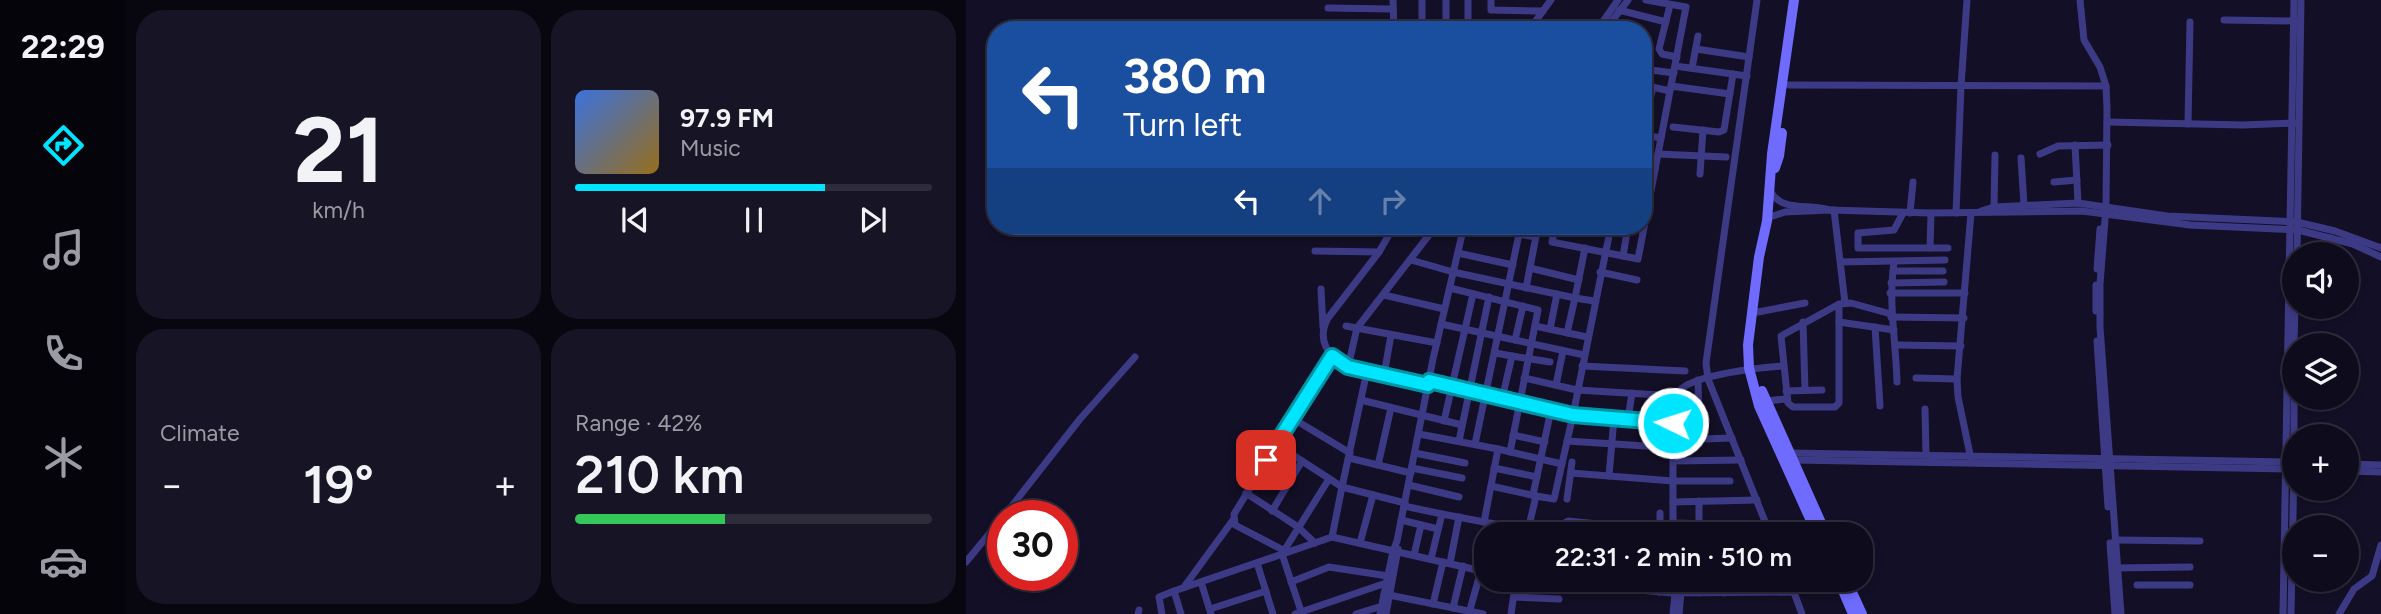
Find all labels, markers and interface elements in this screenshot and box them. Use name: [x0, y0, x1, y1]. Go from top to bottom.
text: 22:29: [21, 28, 105, 66]
text: 380 m: [1123, 46, 1266, 105]
icon: left: [1008, 49, 1099, 140]
text: 21: [293, 96, 384, 205]
text: 97.9 FM: [680, 102, 774, 134]
text: Turn left: [1123, 106, 1242, 144]
icon: directions: [39, 121, 88, 170]
text: Music: [680, 134, 741, 162]
icon: left: [1228, 182, 1266, 220]
icon: ahead: [1301, 182, 1339, 220]
icon: right: [1374, 182, 1412, 220]
text: km/h: [312, 196, 365, 224]
icon: previous: [616, 201, 654, 239]
icon: pause: [735, 201, 773, 239]
icon: next: [854, 201, 892, 239]
icon: music: [39, 225, 88, 274]
map controls: [2282, 242, 2359, 592]
button: sound: [2282, 242, 2359, 319]
icon: phone: [39, 329, 88, 378]
button: layers: [2282, 333, 2359, 410]
position arrow: [1636, 386, 1710, 460]
text: Range · 42%: [575, 409, 702, 437]
text: Climate: [160, 419, 239, 447]
button: +: [2282, 424, 2359, 501]
pin: [1236, 430, 1296, 490]
icon: climate: [39, 433, 88, 482]
icon: arrive: [1247, 441, 1285, 479]
text: 210 km: [575, 444, 744, 506]
text: 19°: [303, 454, 374, 516]
text: −: [160, 462, 184, 508]
text: +: [493, 462, 517, 508]
speed limit sign: 30: [987, 500, 1078, 591]
button: −: [2282, 515, 2359, 592]
icon: car: [39, 537, 88, 586]
text: 22:31 · 2 min · 510 m: [1555, 541, 1792, 573]

